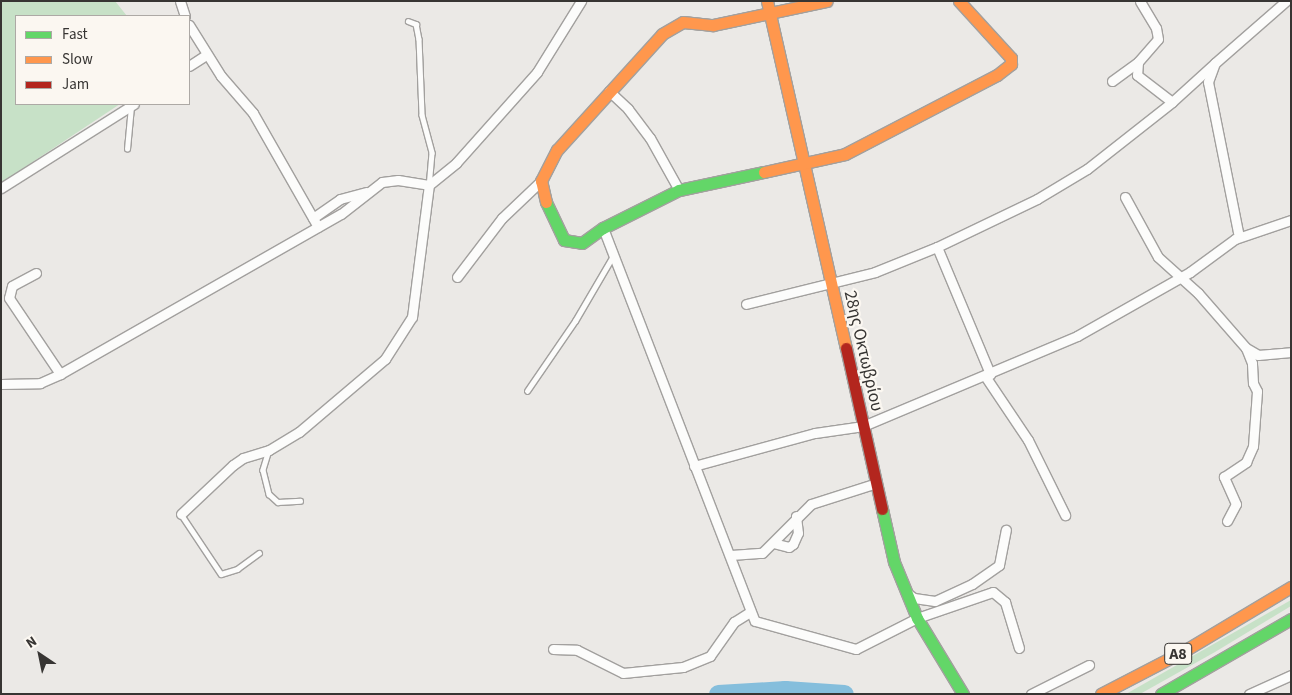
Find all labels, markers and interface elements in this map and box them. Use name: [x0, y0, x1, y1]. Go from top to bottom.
legend: [15, 15, 190, 105]
text: Fast: [62, 24, 88, 45]
text: Slow: [62, 49, 93, 70]
text: Jam: [62, 74, 89, 95]
street label: 28ης Οκτωβρίου: [839, 288, 887, 414]
north arrow: [15, 630, 65, 680]
text: N: [22, 632, 41, 653]
road number: Α8: [1163, 641, 1193, 668]

